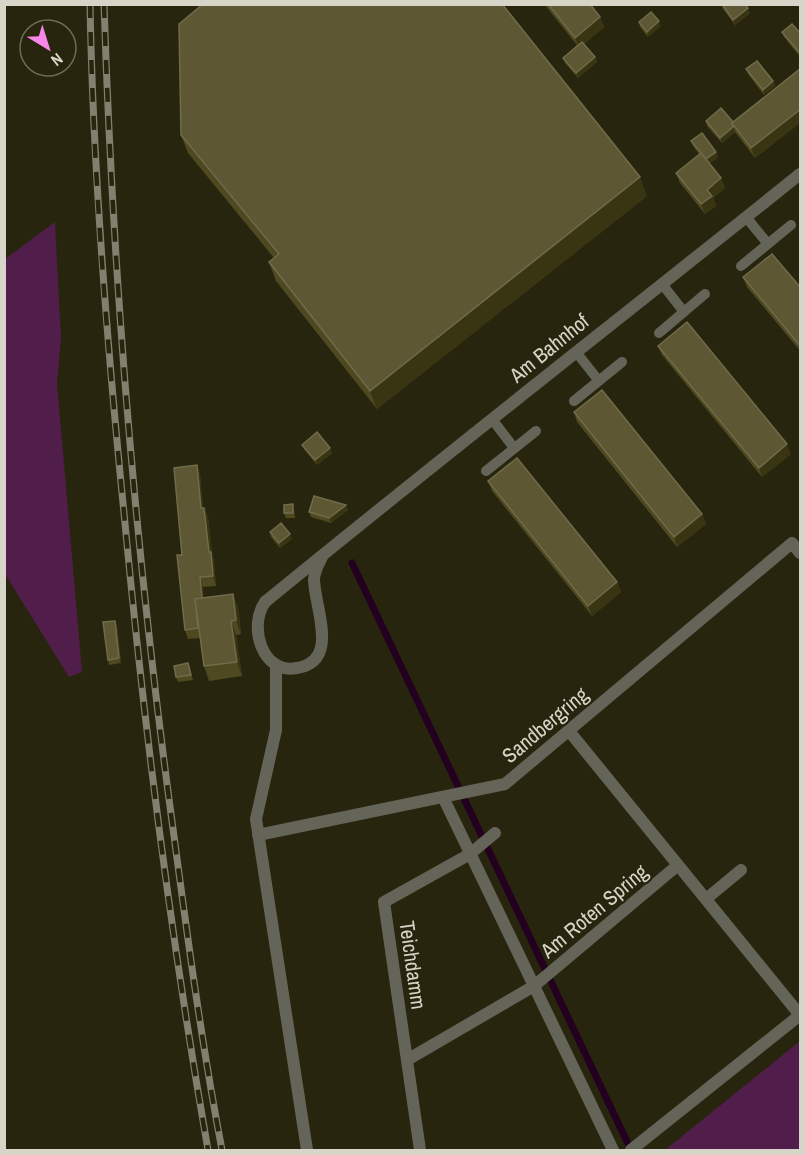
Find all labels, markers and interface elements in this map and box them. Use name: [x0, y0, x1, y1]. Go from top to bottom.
north arrow: [18, 18, 78, 78]
text: N: [47, 48, 68, 71]
street label: Am Bahnhof: [502, 307, 595, 390]
street label: Sandbergring: [496, 680, 595, 770]
street label: Am Roten Spring: [533, 857, 654, 965]
street label: Teichdamm: [392, 919, 434, 1011]

